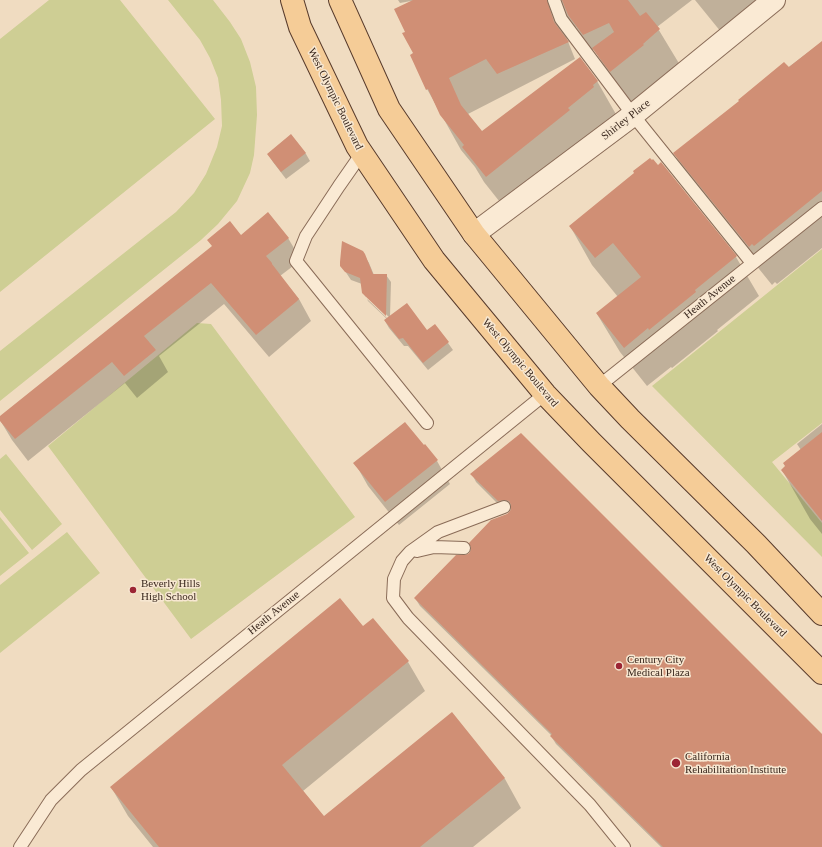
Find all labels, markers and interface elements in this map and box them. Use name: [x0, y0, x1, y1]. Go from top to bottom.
street label: West Olympic Boulevard: [305, 46, 365, 152]
street label: Shirley Place: [599, 97, 653, 143]
street label: Heath Avenue: [682, 272, 738, 322]
street label: West Olympic Boulevard: [479, 316, 561, 410]
street label: West Olympic Boulevard: [701, 552, 789, 640]
place label: Beverly Hills High School: [141, 577, 200, 603]
marker: Beverly Hills High School: [128, 585, 138, 595]
street label: Heath Avenue: [246, 588, 302, 638]
place label: Century City Medical Plaza: [627, 653, 690, 679]
marker: Century City Medical Plaza: [614, 661, 624, 671]
place label: California Rehabilitation Institute: [685, 750, 786, 776]
marker: California Rehabilitation Institute: [670, 757, 682, 769]

